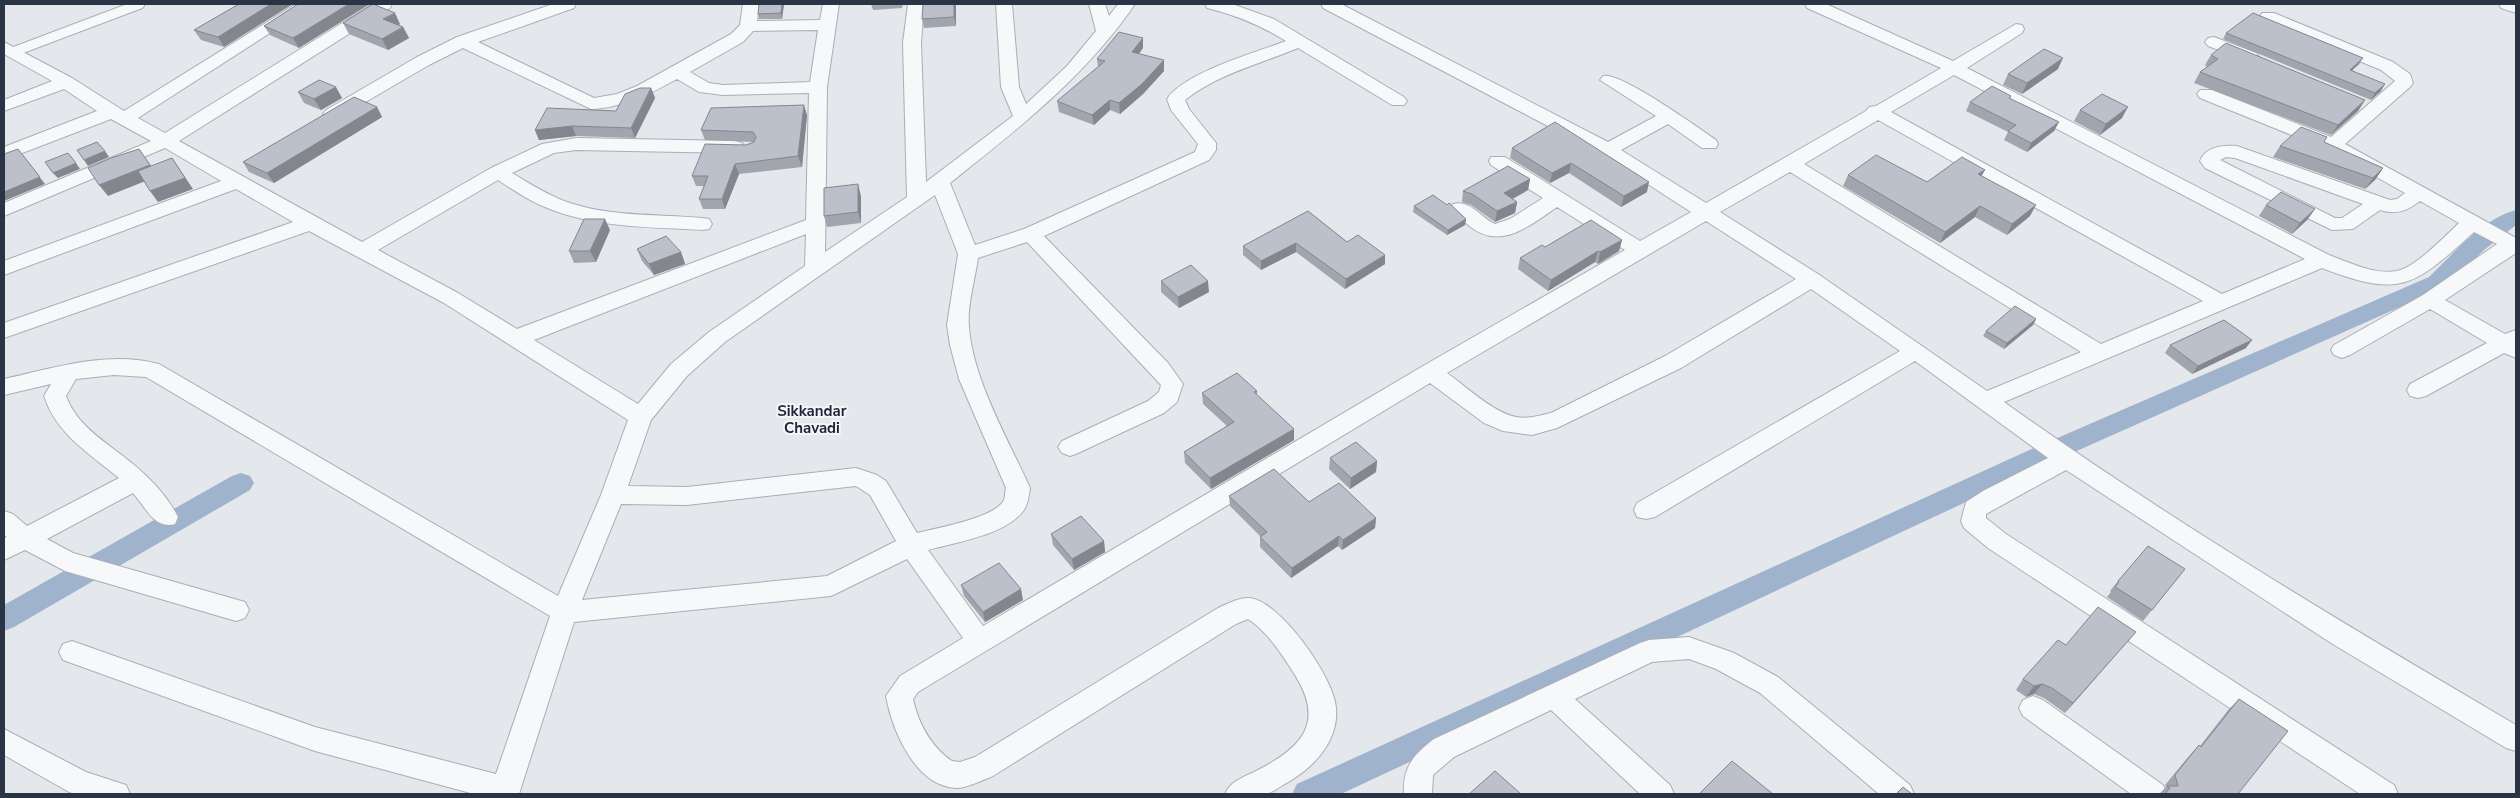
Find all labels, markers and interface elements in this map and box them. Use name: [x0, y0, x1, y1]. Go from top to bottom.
district label: Sikkandar Chavadi: [777, 401, 847, 438]

